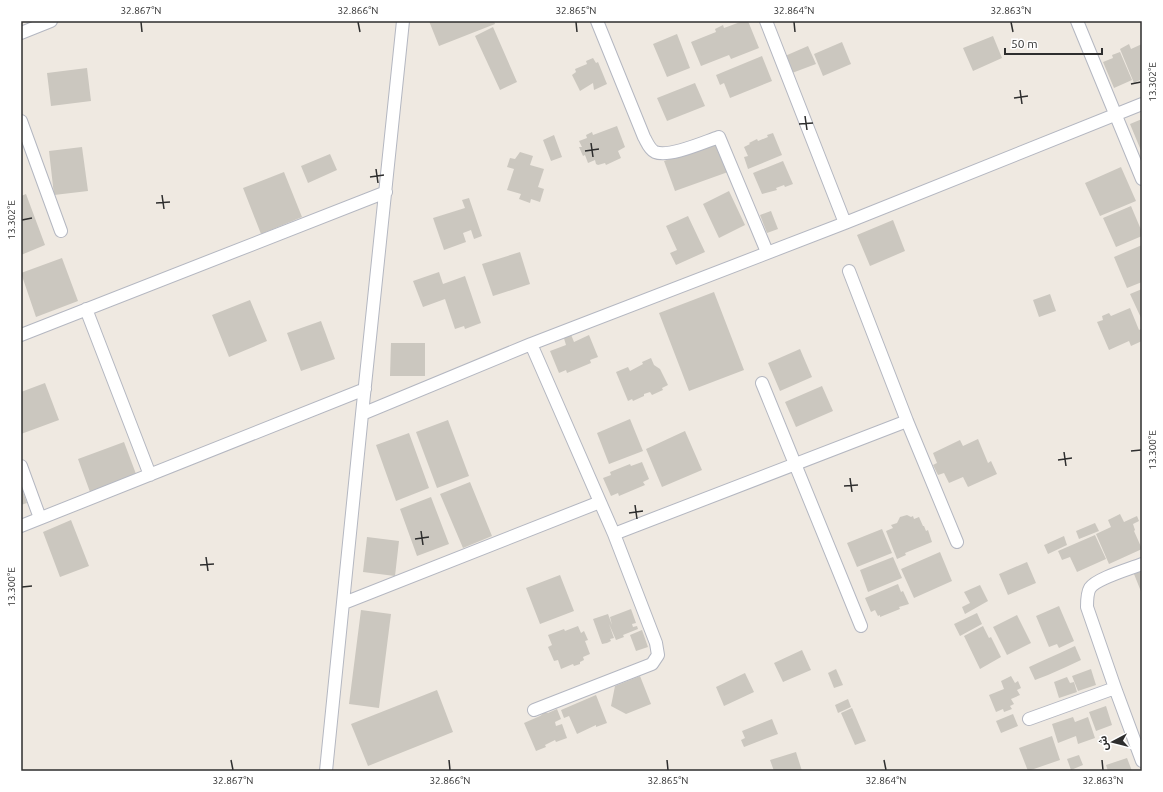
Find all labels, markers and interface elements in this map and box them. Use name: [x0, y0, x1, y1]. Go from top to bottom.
text: 32.867°N: [120, 5, 162, 16]
text: 32.866°N: [337, 5, 379, 16]
text: 32.865°N: [555, 5, 597, 16]
text: 32.864°N: [773, 5, 815, 16]
text: 32.863°N: [990, 5, 1032, 16]
scale bar: [1005, 30, 1102, 56]
text: 50 m: [1011, 37, 1038, 50]
text: 13.302°E: [1147, 62, 1158, 102]
text: 13.302°E: [6, 200, 17, 240]
text: 13.300°E: [1147, 430, 1158, 470]
text: 13.300°E: [6, 567, 17, 607]
north arrow: [1093, 722, 1133, 762]
text: ش: [1096, 735, 1111, 751]
text: 32.867°N: [212, 775, 254, 786]
text: 32.866°N: [429, 775, 471, 786]
text: 32.865°N: [647, 775, 689, 786]
text: 32.864°N: [865, 775, 907, 786]
text: 32.863°N: [1082, 775, 1124, 786]

